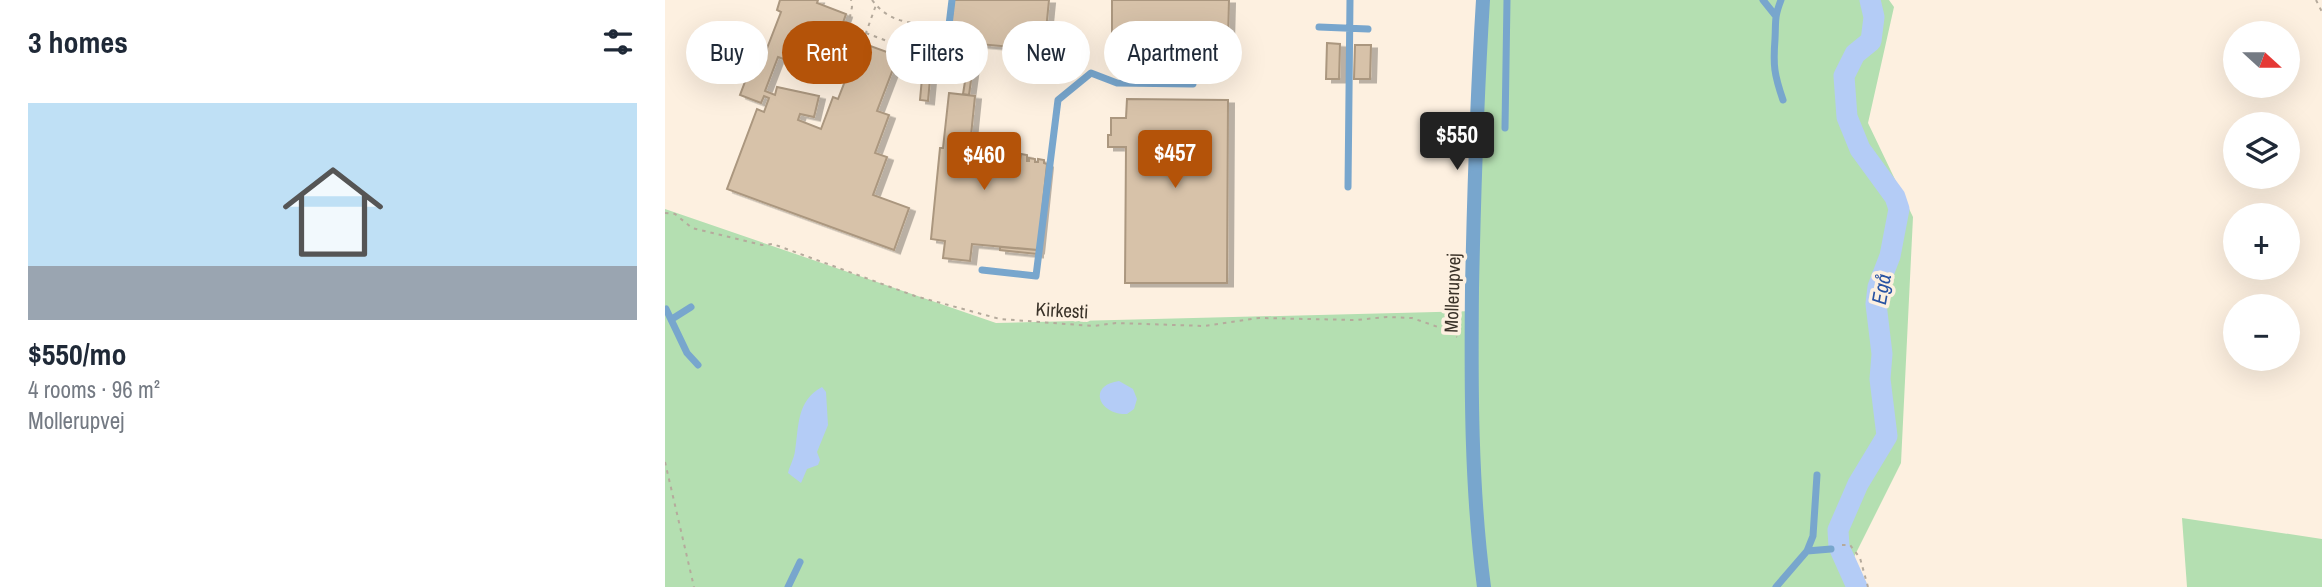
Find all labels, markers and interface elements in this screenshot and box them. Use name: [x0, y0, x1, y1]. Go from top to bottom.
chip: Buy: [686, 21, 768, 84]
chip: Rent: [782, 21, 872, 84]
chip: Filters: [886, 21, 988, 84]
chip: New: [1002, 21, 1090, 84]
chip: Apartment: [1104, 21, 1242, 84]
north arrow: [2223, 21, 2299, 98]
map controls: [2223, 21, 2300, 371]
text: 3 homes: [28, 22, 128, 62]
icon: filters: [599, 23, 637, 61]
button: layers: [2223, 112, 2300, 189]
pin: $550: [1416, 113, 1498, 172]
text: $550: [1436, 119, 1478, 150]
pin: $457: [1134, 130, 1216, 190]
pin: $460: [943, 132, 1025, 192]
text: $457: [1154, 137, 1196, 168]
text: $460: [963, 139, 1005, 170]
icon: home: [270, 149, 396, 275]
button: +: [2223, 203, 2300, 280]
street label: Mollerupvej: [1438, 253, 1466, 333]
water label: Egå: [1864, 271, 1898, 307]
button: −: [2223, 294, 2300, 371]
street label: Kirkesti: [1035, 296, 1089, 324]
text: $550/mo: [28, 334, 126, 374]
text: 4 rooms · 96 m²: [28, 374, 160, 405]
text: Mollerupvej: [28, 405, 124, 436]

